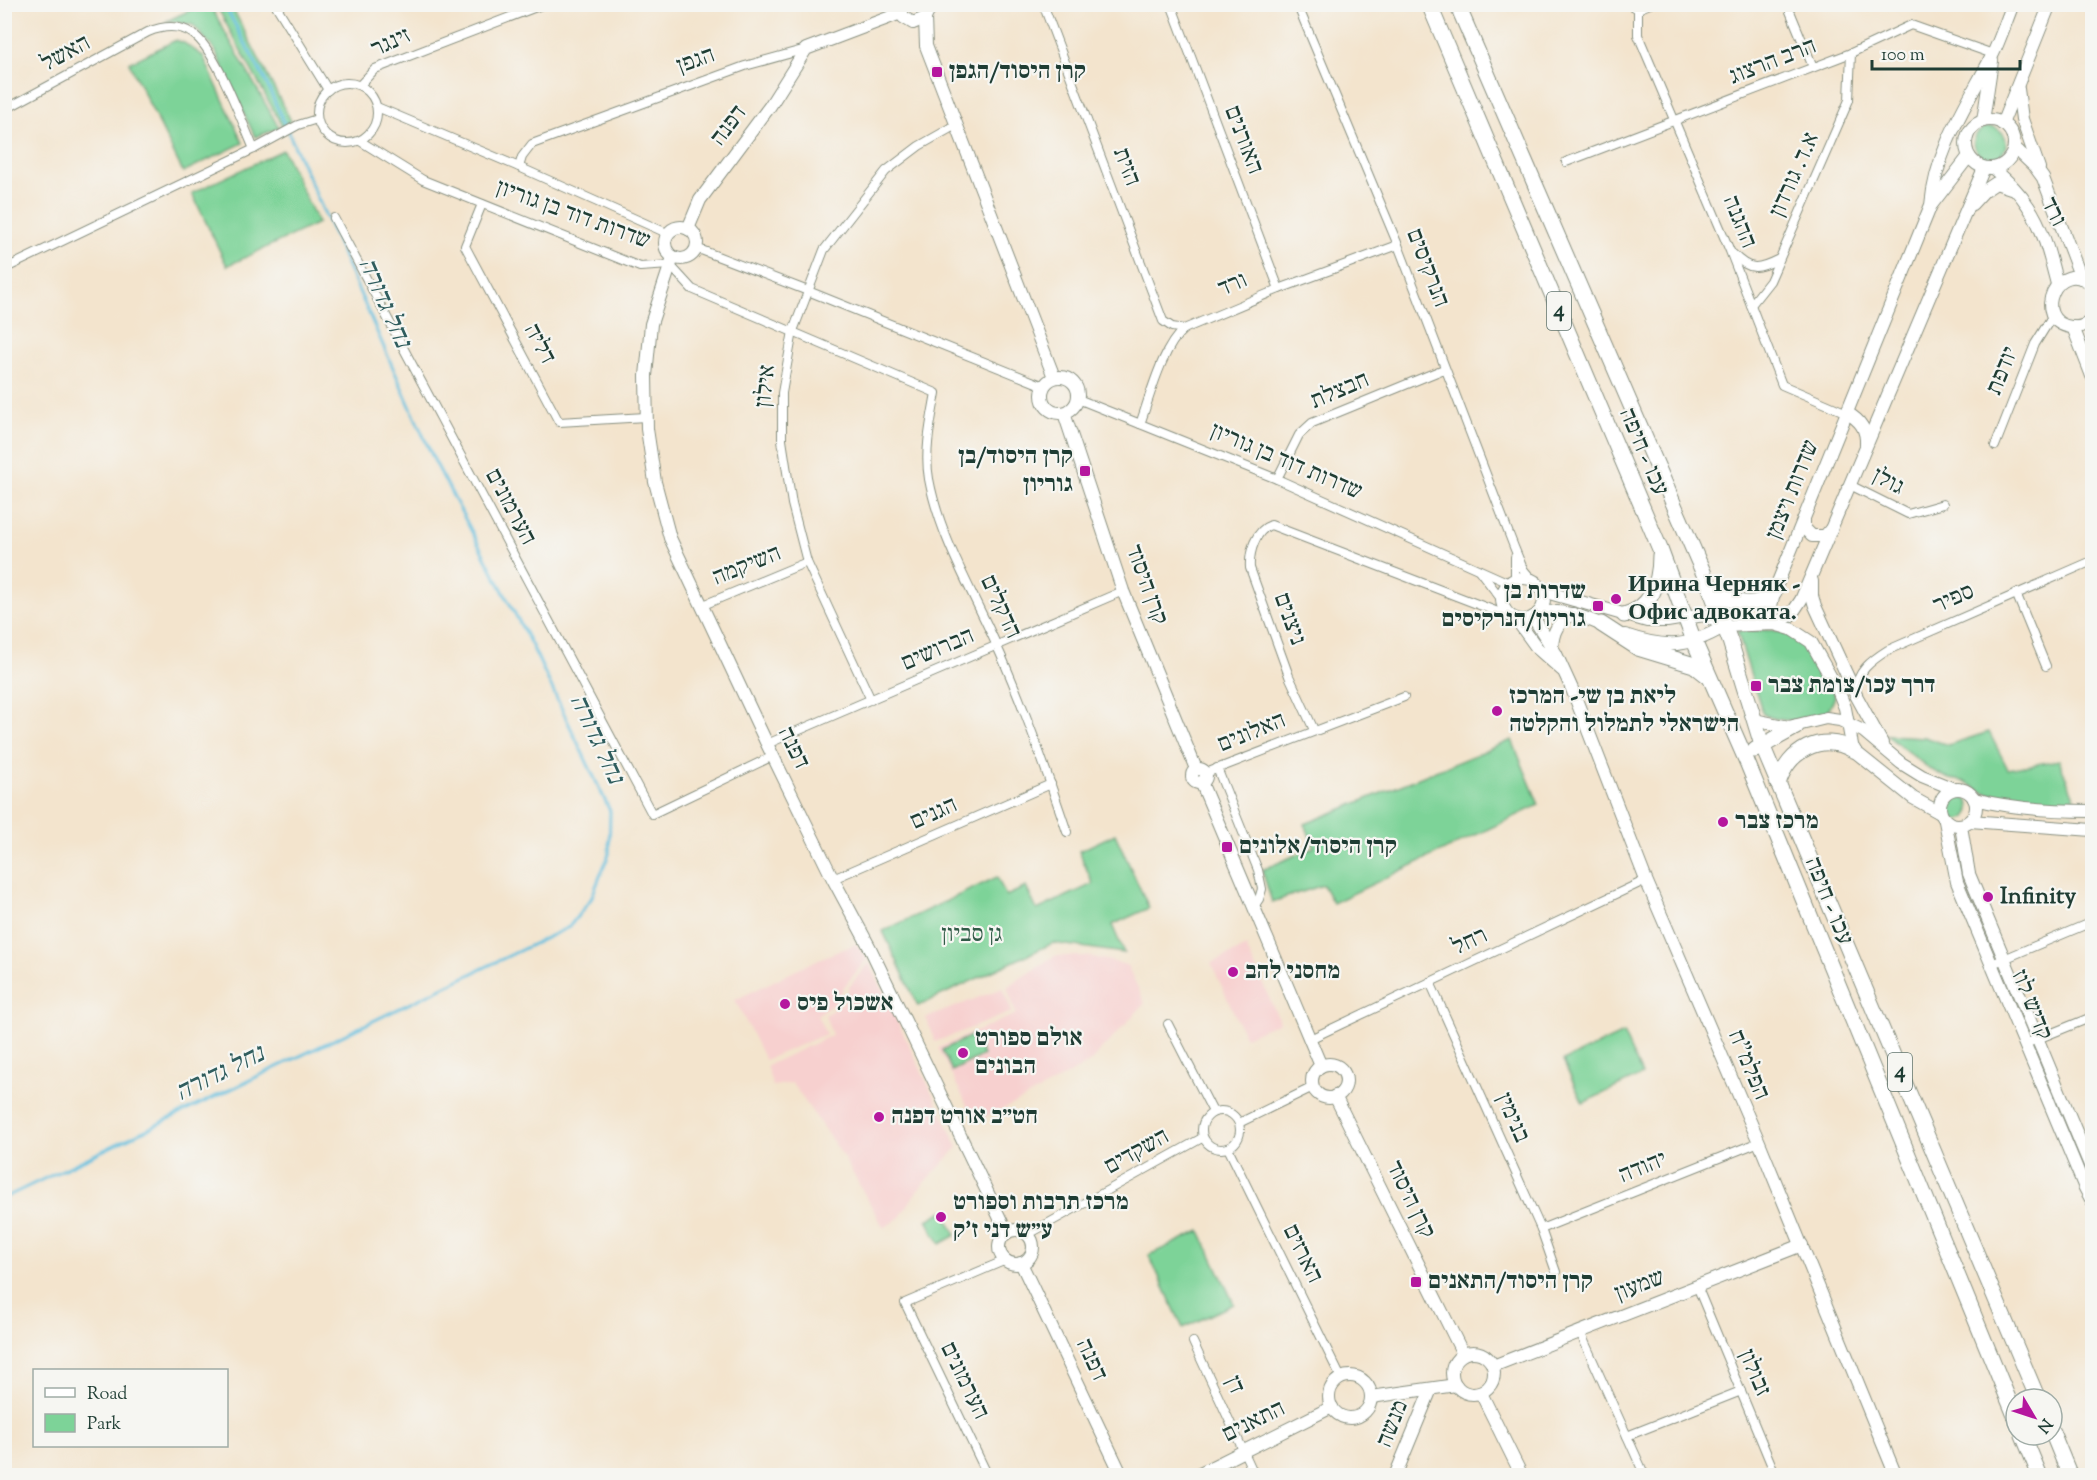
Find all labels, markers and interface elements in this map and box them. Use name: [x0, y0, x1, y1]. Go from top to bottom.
street label: זינגר: [366, 19, 416, 67]
street label: האשל: [35, 27, 97, 81]
street label: הרב הרצוג: [1724, 30, 1822, 94]
scale bar: [1872, 33, 2020, 71]
street label: הגפן: [672, 38, 720, 84]
text: 100 m: [1881, 43, 1925, 69]
place label: קרן היסוד/הגפן: [949, 55, 1086, 89]
marker: קרן היסוד/הגפן: [930, 65, 944, 79]
street label: דפנה: [702, 98, 756, 154]
street label: האורנים: [1214, 101, 1272, 179]
street label: א.ד. גורדון: [1761, 127, 1829, 223]
street label: הזית: [1103, 143, 1149, 191]
street label: שדרות דוד בן גוריון: [491, 171, 655, 259]
street label: ההגנה: [1713, 190, 1765, 254]
street label: ורד: [2031, 192, 2075, 232]
street label: הנרקיסים: [1396, 224, 1458, 312]
water label: נחל גדורה: [348, 252, 421, 356]
street label: ורד: [1213, 264, 1253, 306]
road number: 4: [1547, 292, 1571, 330]
street label: דליה: [514, 318, 564, 370]
street label: יודפת: [1978, 342, 2028, 400]
street label: אילון: [747, 363, 785, 409]
street label: חבצלת: [1305, 363, 1375, 419]
street label: עכו - חיפה: [1609, 403, 1677, 501]
street label: שדרות דוד בן גוריון: [1205, 415, 1367, 509]
street label: שדרות ויצמן: [1758, 435, 1828, 545]
place label: קרן היסוד/בן גוריון: [958, 440, 1073, 502]
street label: גולן: [1866, 460, 1910, 504]
street label: הערמונים: [476, 463, 544, 551]
marker: קרן היסוד/בן גוריון: [1078, 464, 1092, 478]
street label: השיקמה: [707, 537, 787, 595]
street label: קרן היסוד: [1116, 540, 1176, 630]
place label: Ирина Черняк - Офис адвоката.: [1628, 568, 1800, 630]
street label: הדקלים: [971, 570, 1029, 644]
place label: שדרות בן גוריון/הנרקיסים: [1442, 575, 1586, 637]
street label: ספיר: [1928, 575, 1980, 623]
street label: ניצנים: [1264, 588, 1314, 650]
marker: Ирина Черняк - Офис адвоката.: [1609, 592, 1623, 606]
marker: שדרות בן גוריון/הנרקיסים: [1591, 599, 1605, 613]
street label: הברושים: [896, 619, 980, 681]
place label: דרך עכו/צומת צבר: [1768, 669, 1935, 703]
marker: דרך עכו/צומת צבר: [1749, 679, 1763, 693]
place label: ליאת בן שי- המרכז הישראלי לתמלול והקלטה: [1509, 680, 1739, 742]
water label: נחל גדורה: [559, 688, 634, 792]
street label: האלונים: [1213, 704, 1291, 762]
marker: ליאת בן שי- המרכז הישראלי לתמלול והקלטה: [1490, 704, 1504, 718]
street label: דפנה: [768, 721, 818, 775]
street label: הגנים: [905, 789, 963, 839]
place label: מרכז צבר: [1735, 805, 1819, 839]
marker: מרכז צבר: [1716, 815, 1730, 829]
place label: קרן היסוד/אלונים: [1239, 830, 1397, 864]
marker: קרן היסוד/אלונים: [1220, 840, 1234, 854]
street label: עכו - חיפה: [1795, 852, 1861, 950]
place label: Infinity: [2000, 880, 2076, 914]
marker: Infinity: [1981, 890, 1995, 904]
park label: גן סביון: [942, 918, 1002, 952]
street label: רחל: [1446, 919, 1494, 965]
place label: מחסני להב: [1245, 955, 1340, 989]
marker: מחסני להב: [1226, 965, 1240, 979]
street label: קדיש לוז: [2001, 965, 2061, 1045]
place label: אשכול פיס: [797, 987, 894, 1021]
marker: אשכול פיס: [778, 997, 792, 1011]
place label: אולם ספורט הבונים: [975, 1022, 1083, 1084]
street label: הפלמ"ח: [1718, 1025, 1778, 1105]
water label: נחל גדורה: [169, 1036, 273, 1111]
marker: אולם ספורט הבונים: [956, 1046, 970, 1060]
road number: 4: [1888, 1053, 1912, 1091]
street label: בנימין: [1486, 1088, 1538, 1148]
place label: חט״ב אורט דפנה: [891, 1100, 1038, 1134]
marker: חט״ב אורט דפנה: [872, 1110, 886, 1124]
street label: השקדים: [1098, 1120, 1176, 1184]
street label: יהודה: [1614, 1143, 1672, 1193]
street label: קרן היסוד: [1377, 1155, 1443, 1245]
place label: מרכז תרבות וספורט ע״ש דני ז'ק: [953, 1186, 1129, 1248]
marker: מרכז תרבות וספורט ע״ש דני ז'ק: [934, 1210, 948, 1224]
street label: הארזים: [1273, 1219, 1331, 1289]
street label: שמעון: [1610, 1261, 1670, 1311]
place label: קרן היסוד/התאנים: [1428, 1265, 1593, 1299]
marker: קרן היסוד/התאנים: [1409, 1275, 1423, 1289]
street label: דפנה: [1066, 1333, 1116, 1387]
street label: הערמונים: [931, 1336, 997, 1426]
street label: זבולון: [1729, 1344, 1779, 1402]
legend: [33, 1369, 228, 1447]
street label: דן: [1215, 1371, 1253, 1399]
text: Road: [87, 1382, 127, 1408]
north arrow: [2004, 1387, 2064, 1447]
street label: התאנים: [1217, 1392, 1291, 1452]
street label: מנשה: [1368, 1395, 1418, 1453]
text: Park: [87, 1412, 122, 1438]
text: N: [2031, 1413, 2057, 1437]

